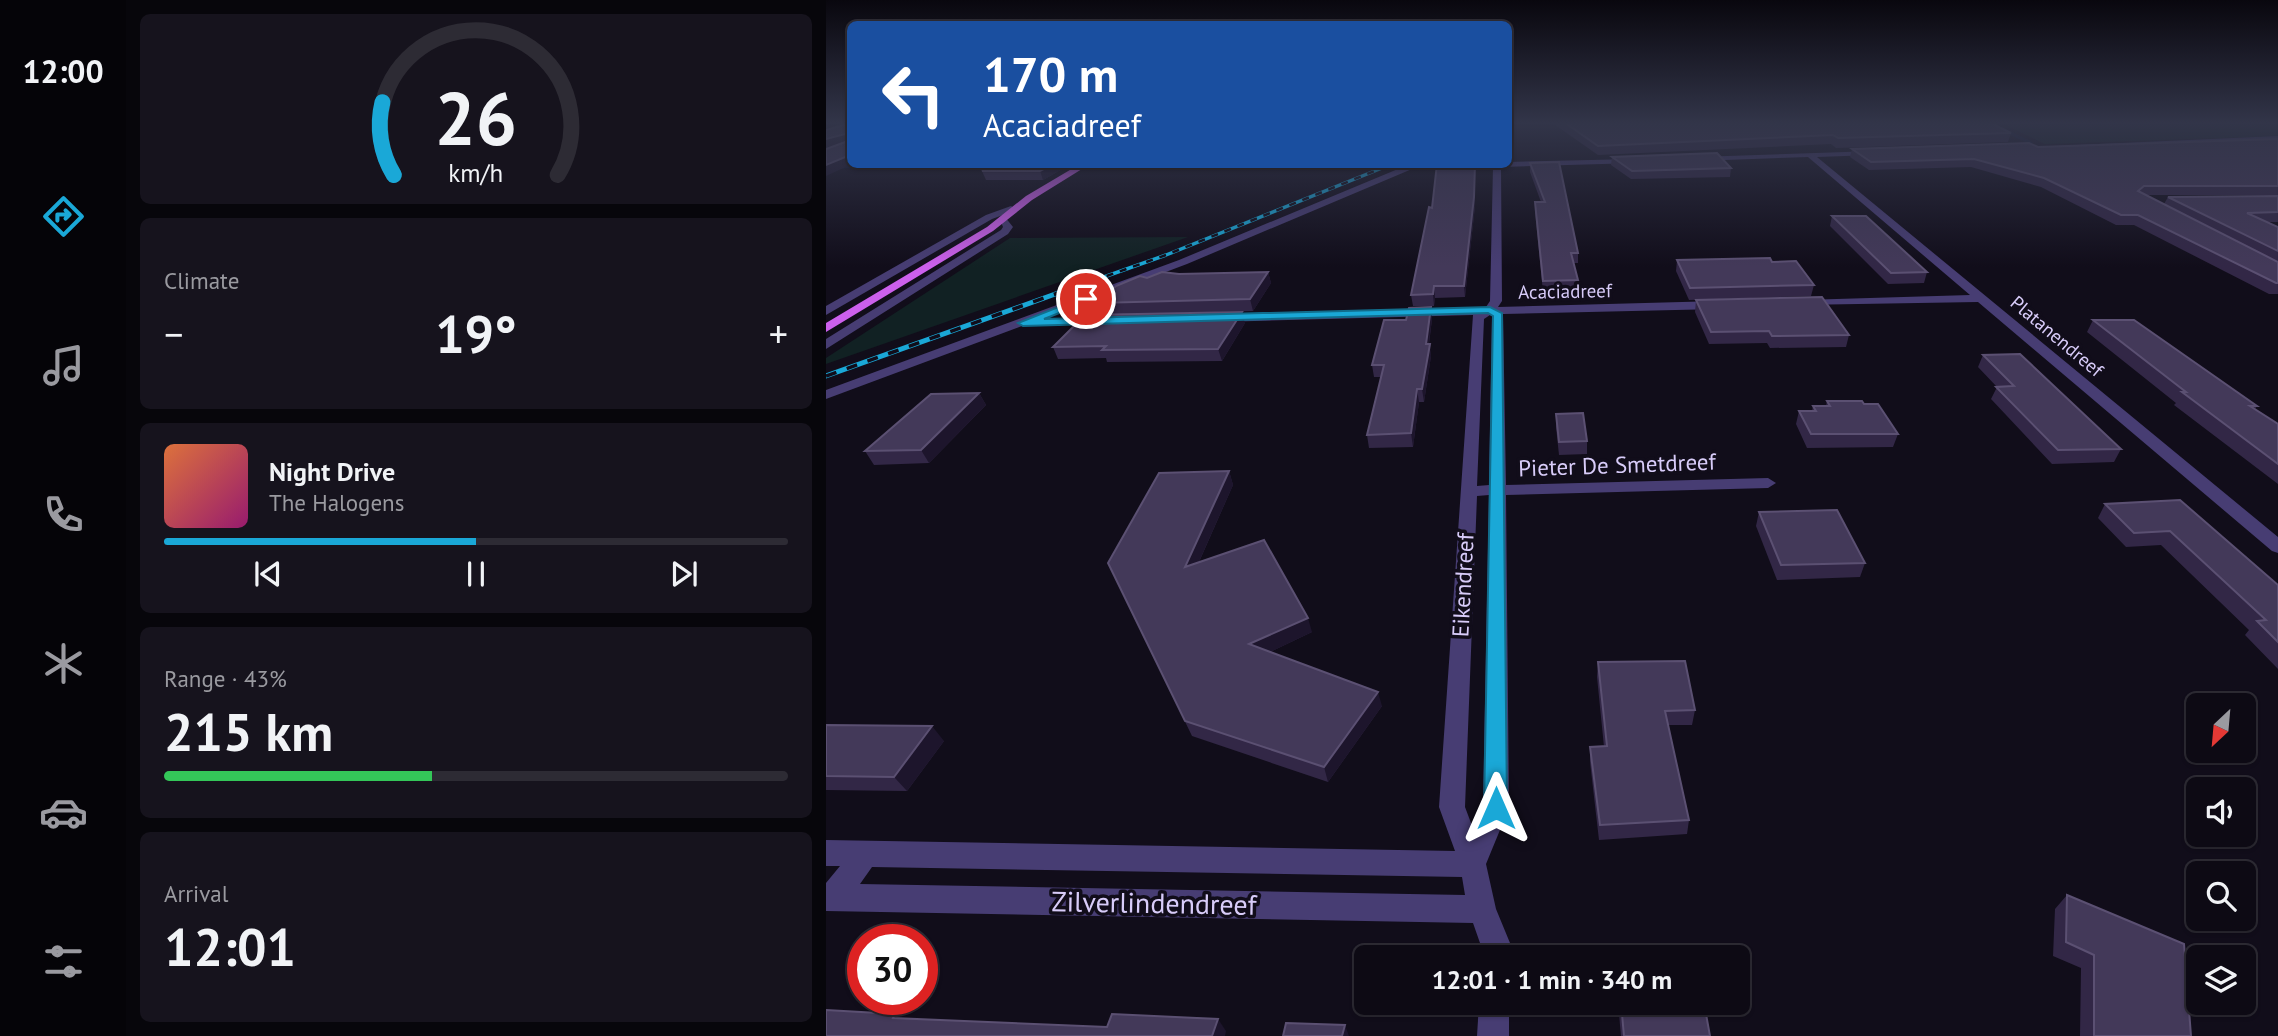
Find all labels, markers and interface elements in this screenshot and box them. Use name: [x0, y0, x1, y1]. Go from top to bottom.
text: 170 m: [983, 42, 1118, 106]
icon: left: [868, 49, 959, 140]
text: 12:00: [22, 50, 104, 92]
text: 26: [435, 72, 517, 166]
text: Acaciadreef: [983, 104, 1141, 146]
text: km/h: [449, 157, 503, 189]
icon: directions: [39, 192, 88, 241]
text: Climate: [164, 266, 239, 295]
pin: [1056, 269, 1116, 329]
street label: Acaciadreef: [1518, 278, 1613, 304]
icon: arrive: [1067, 280, 1105, 318]
street label: Platanendreef: [2006, 290, 2109, 382]
text: 19°: [435, 300, 517, 367]
text: −: [164, 309, 183, 358]
text: +: [769, 309, 788, 358]
icon: music: [39, 341, 88, 390]
street label: Pieter De Smetdreef: [1518, 447, 1718, 482]
text: Night Drive: [269, 455, 395, 488]
text: The Halogens: [269, 488, 404, 517]
icon: phone: [39, 490, 88, 539]
street label: Eikendreef: [1445, 531, 1480, 638]
icon: previous: [249, 555, 287, 593]
icon: pause: [457, 555, 495, 593]
icon: next: [665, 555, 703, 593]
icon: climate: [39, 639, 88, 688]
text: Range · 43%: [164, 664, 287, 693]
north arrow: [2186, 693, 2256, 763]
map controls: [2186, 693, 2256, 1015]
text: 215 km: [164, 698, 333, 765]
position arrow: [1459, 771, 1533, 845]
button: sound: [2186, 777, 2256, 847]
icon: car: [39, 788, 88, 837]
button: search: [2186, 861, 2256, 931]
text: Arrival: [164, 879, 228, 908]
street label: Zilverlindendreef: [1051, 882, 1258, 923]
text: 12:01: [164, 913, 296, 980]
speed limit sign: 30: [847, 924, 938, 1015]
icon: filters: [39, 937, 88, 986]
button: layers: [2186, 945, 2256, 1015]
text: 12:01 · 1 min · 340 m: [1432, 963, 1672, 996]

